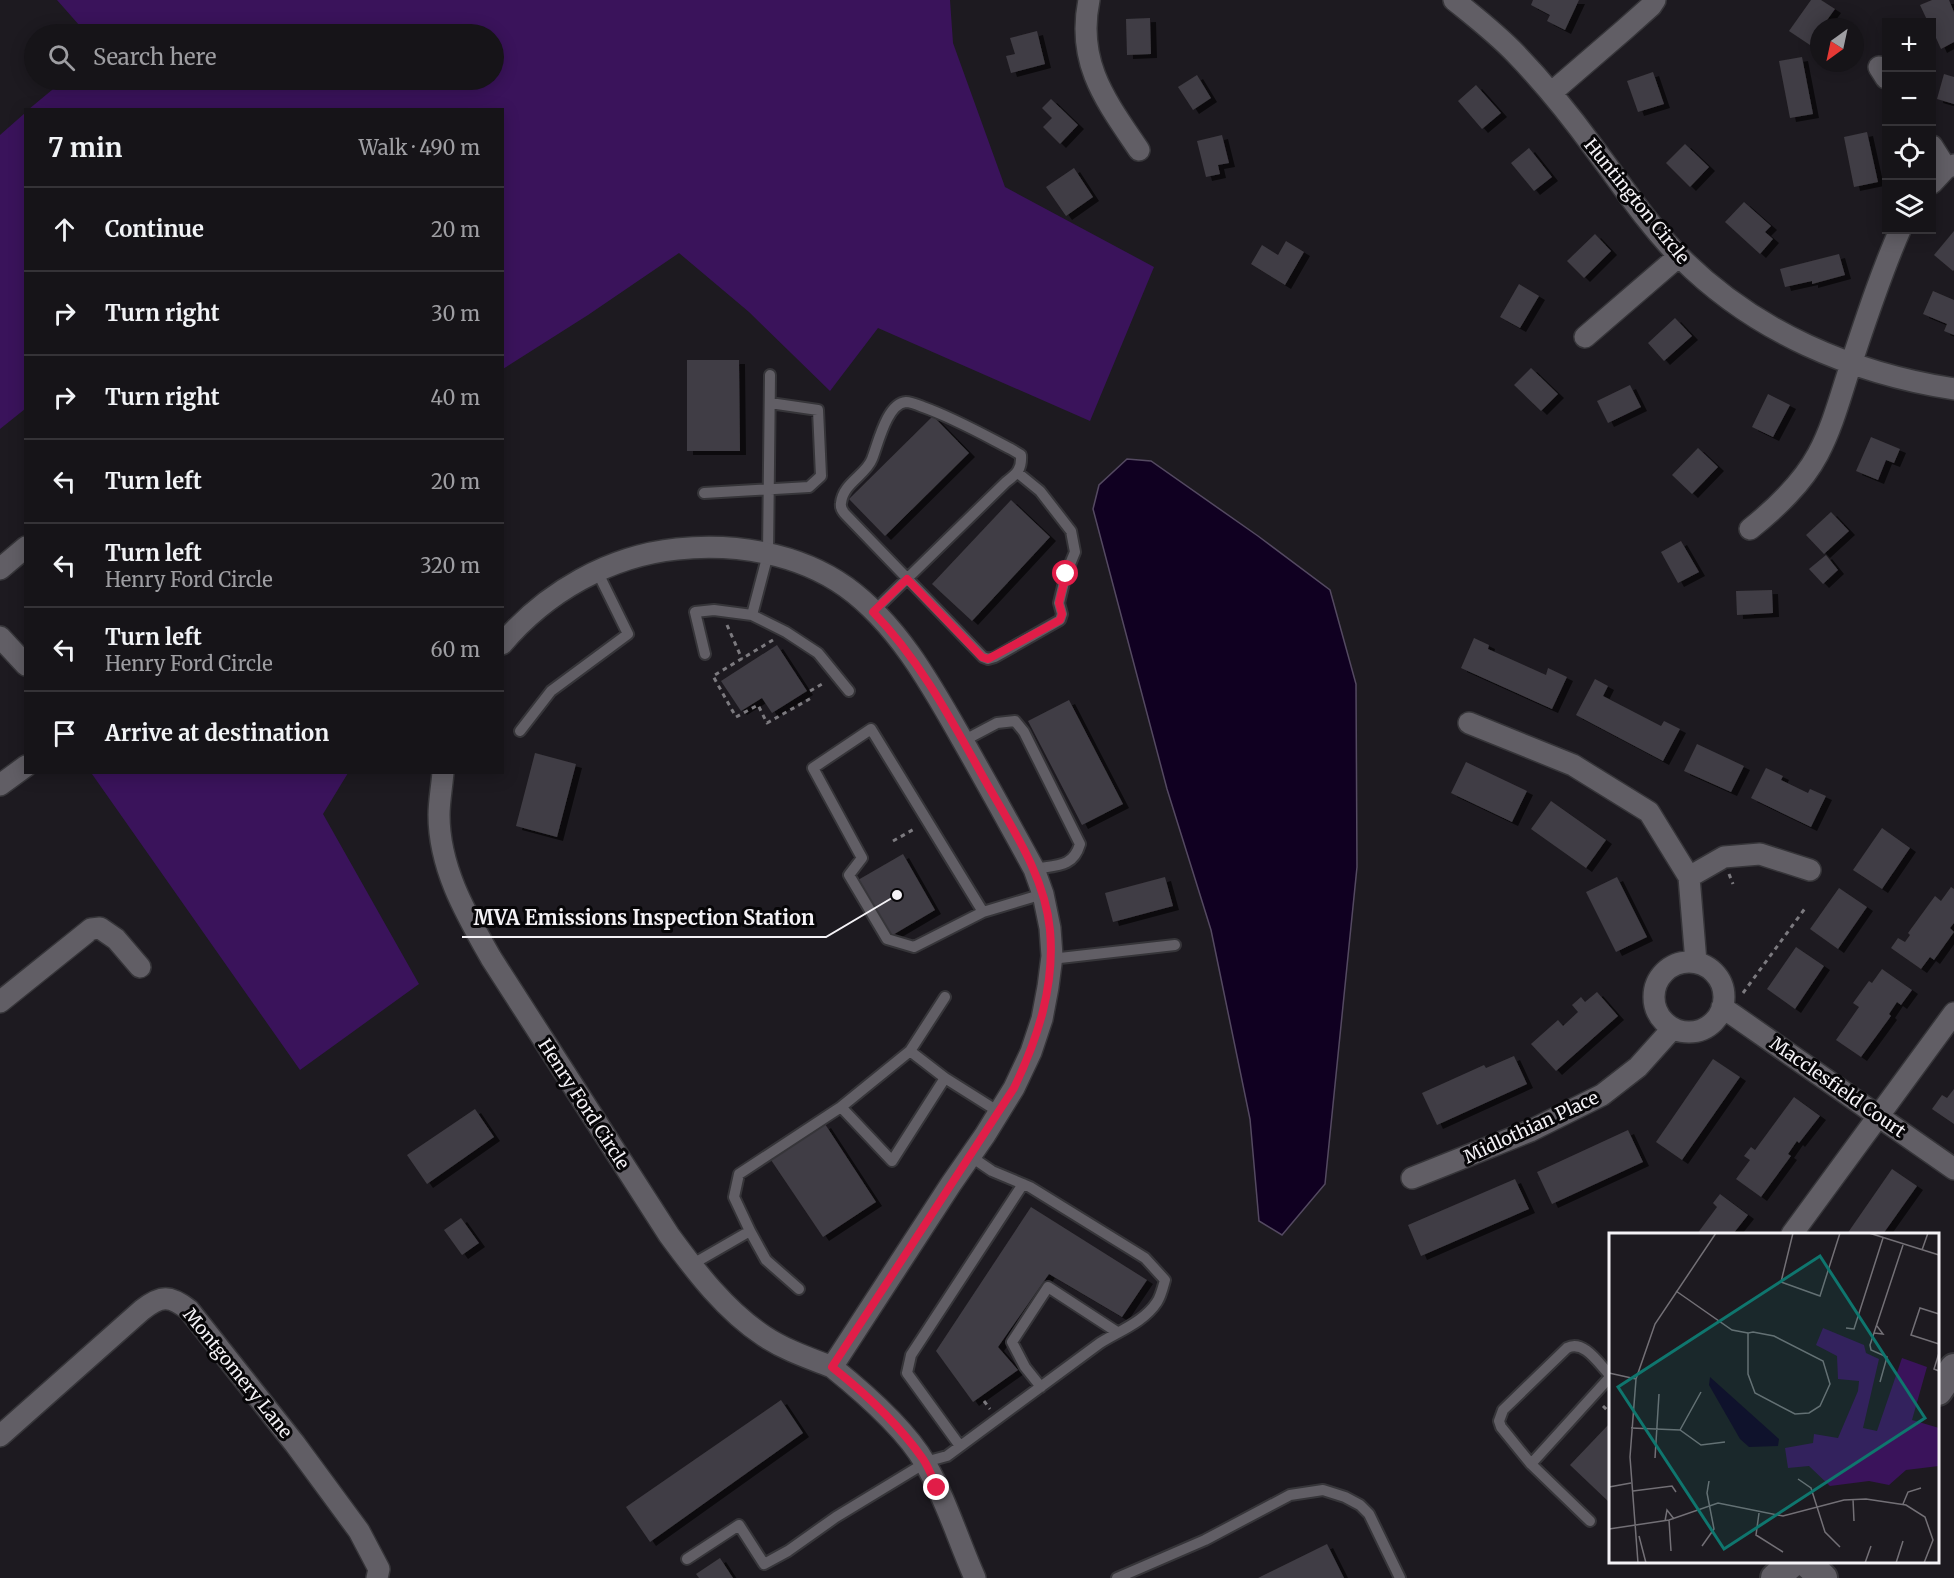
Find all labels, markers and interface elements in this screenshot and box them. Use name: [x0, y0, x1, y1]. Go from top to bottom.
north arrow: [1810, 18, 1864, 72]
map controls: [1882, 18, 1936, 234]
button: +: [1882, 18, 1936, 72]
search box: [24, 24, 504, 90]
icon: search: [45, 41, 78, 74]
text: Search here: [93, 43, 216, 71]
button: −: [1882, 72, 1936, 126]
button: locate: [1882, 126, 1936, 180]
text: 7 min: [48, 131, 122, 164]
street label: Huntington Circle: [1579, 134, 1695, 268]
text: Walk · 490 m: [359, 135, 480, 160]
button: layers: [1882, 180, 1936, 234]
icon: ahead: [48, 213, 81, 246]
text: Continue: [105, 215, 204, 243]
text: 20 m: [431, 217, 480, 242]
icon: right: [48, 297, 81, 330]
text: Turn right: [105, 299, 219, 327]
text: 30 m: [431, 301, 480, 326]
icon: right: [48, 381, 81, 414]
text: Turn right: [105, 383, 219, 411]
text: 40 m: [430, 385, 480, 410]
icon: left: [48, 465, 81, 498]
text: Turn left: [105, 467, 202, 495]
text: 20 m: [431, 469, 480, 494]
text: Turn left: [105, 539, 202, 567]
icon: left: [48, 549, 81, 582]
text: 320 m: [420, 553, 480, 578]
route start: [1052, 560, 1078, 586]
text: Henry Ford Circle: [105, 567, 273, 592]
text: Turn left: [105, 623, 202, 651]
icon: left: [48, 633, 81, 666]
text: 60 m: [430, 637, 480, 662]
text: Henry Ford Circle: [105, 651, 273, 676]
icon: arrive: [48, 717, 81, 750]
text: Arrive at destination: [105, 719, 329, 747]
callout: MVA Emissions Inspection Station: [462, 899, 826, 937]
text: MVA Emissions Inspection Station: [474, 905, 815, 930]
street label: Macclesfield Court: [1766, 1032, 1910, 1142]
street label: Henry Ford Circle: [533, 1034, 635, 1174]
street label: Midlothian Place: [1460, 1086, 1602, 1168]
inset map: [1609, 1233, 1939, 1563]
street label: Montgomery Lane: [178, 1303, 298, 1443]
route end: [923, 1474, 949, 1500]

